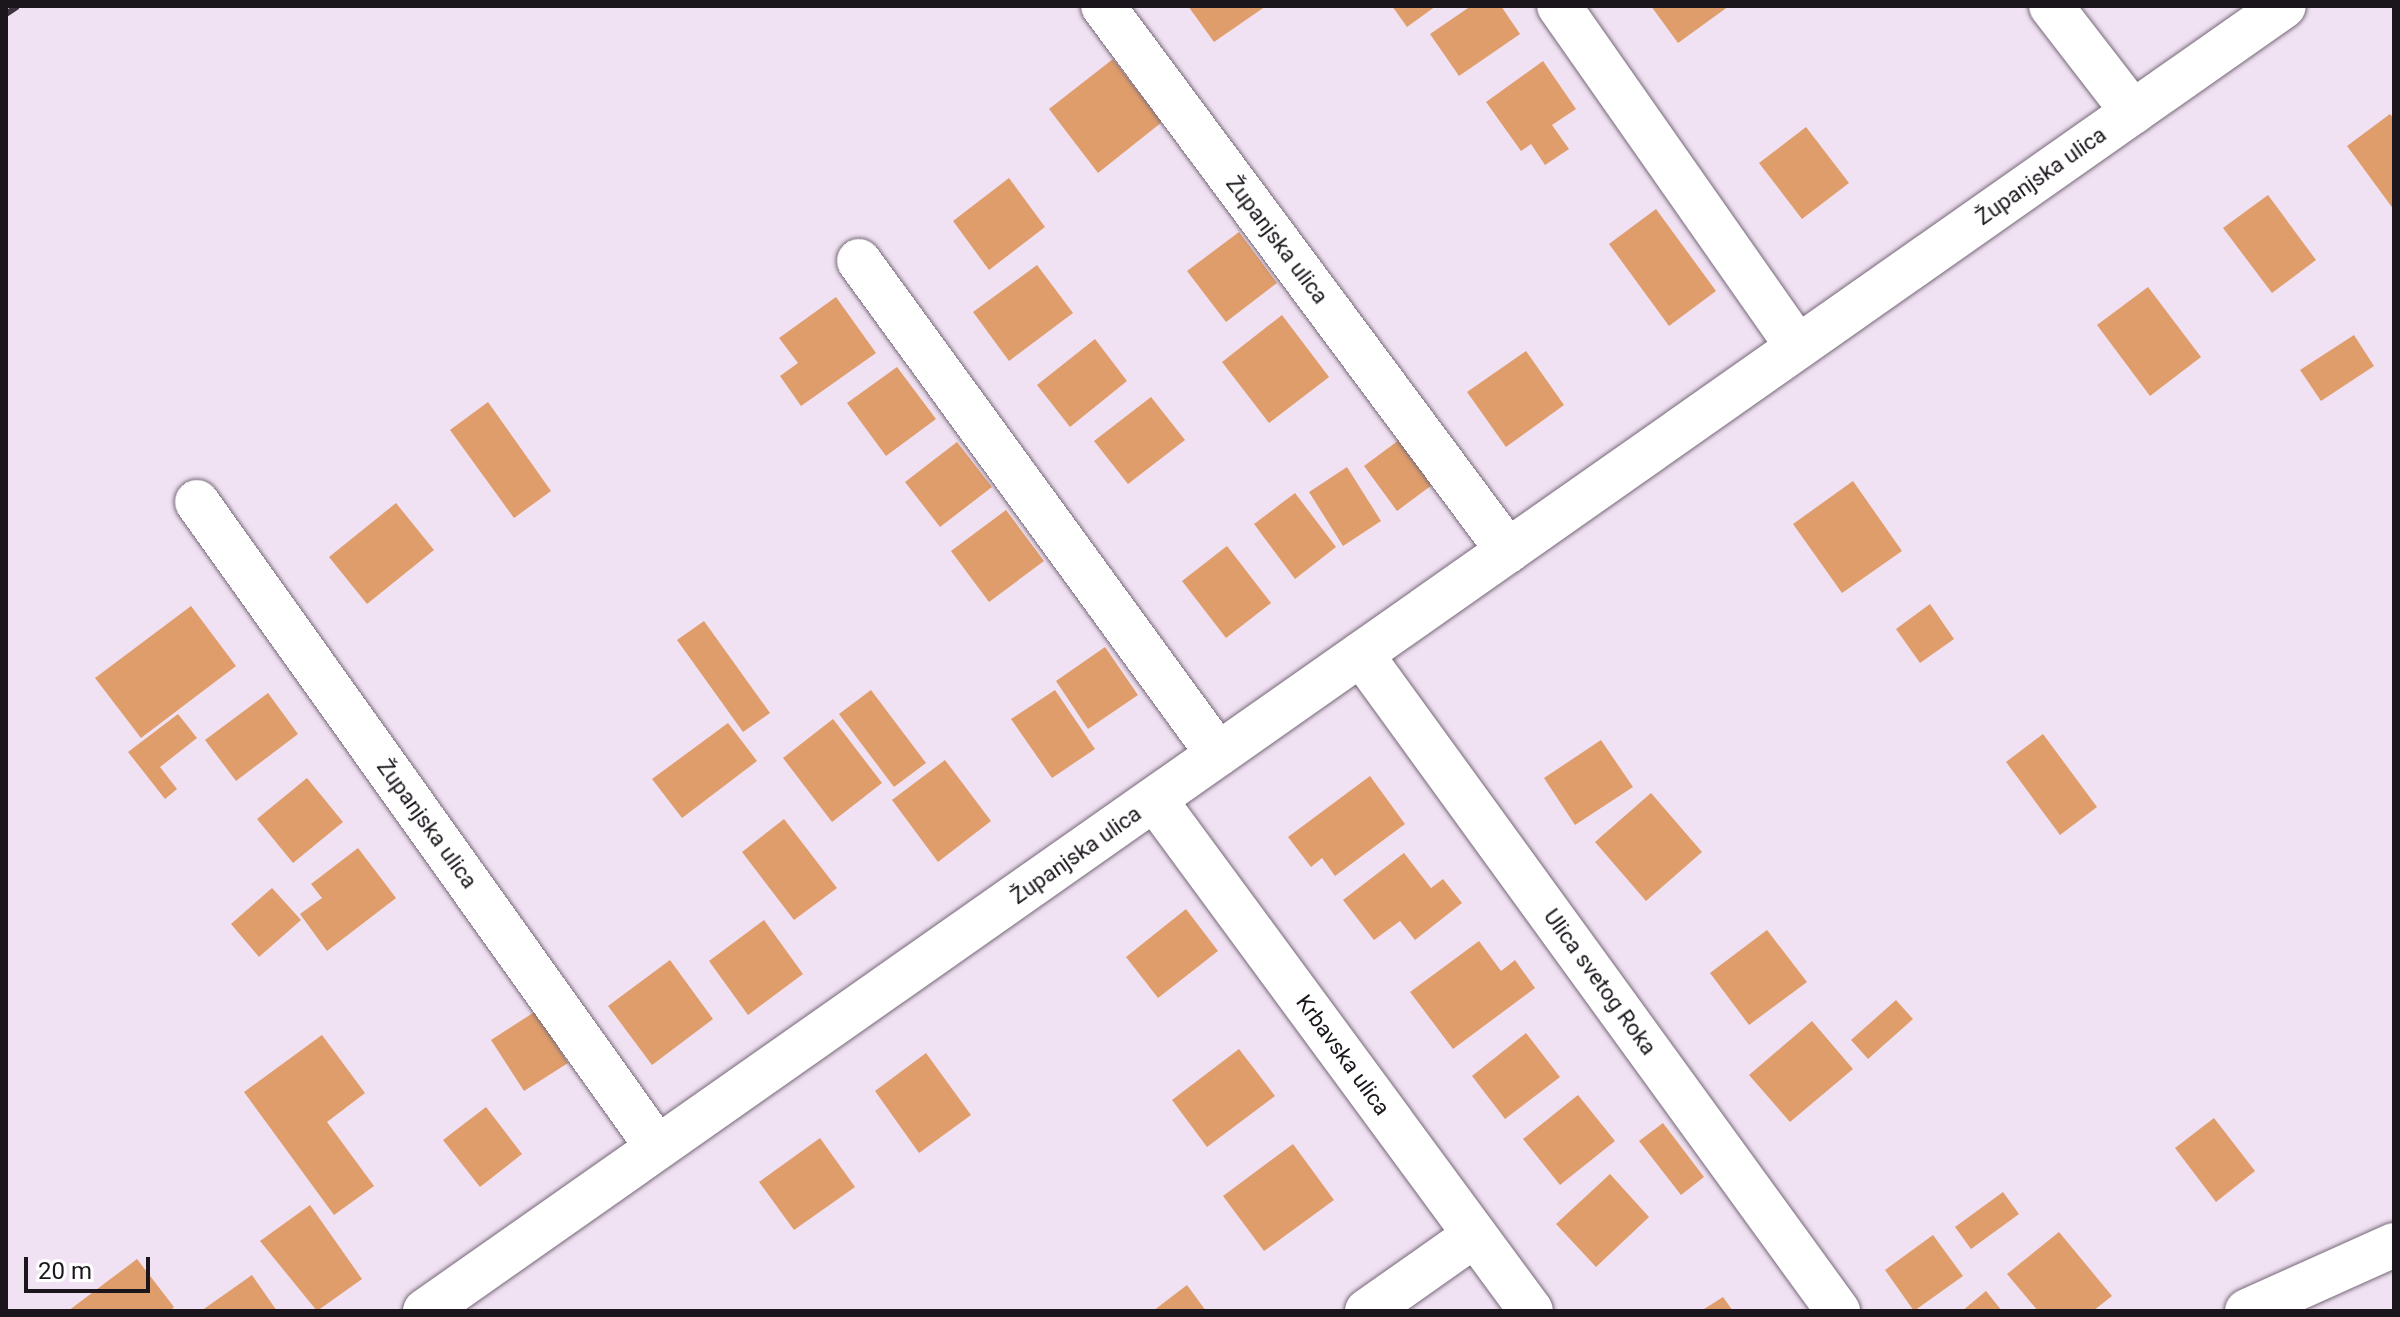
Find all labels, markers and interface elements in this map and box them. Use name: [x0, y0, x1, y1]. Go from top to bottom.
street label: Županjska ulica: [1971, 121, 2111, 231]
street label: Županjska ulica: [1220, 171, 1334, 309]
street label: Županjska ulica: [371, 754, 483, 894]
street label: Županjska ulica: [1006, 800, 1146, 910]
street label: Ulica svetog Roka: [1538, 904, 1662, 1060]
street label: Krbavska ulica: [1290, 990, 1396, 1120]
scale bar: [28, 1241, 154, 1291]
text: 20 m: [38, 1257, 92, 1285]

